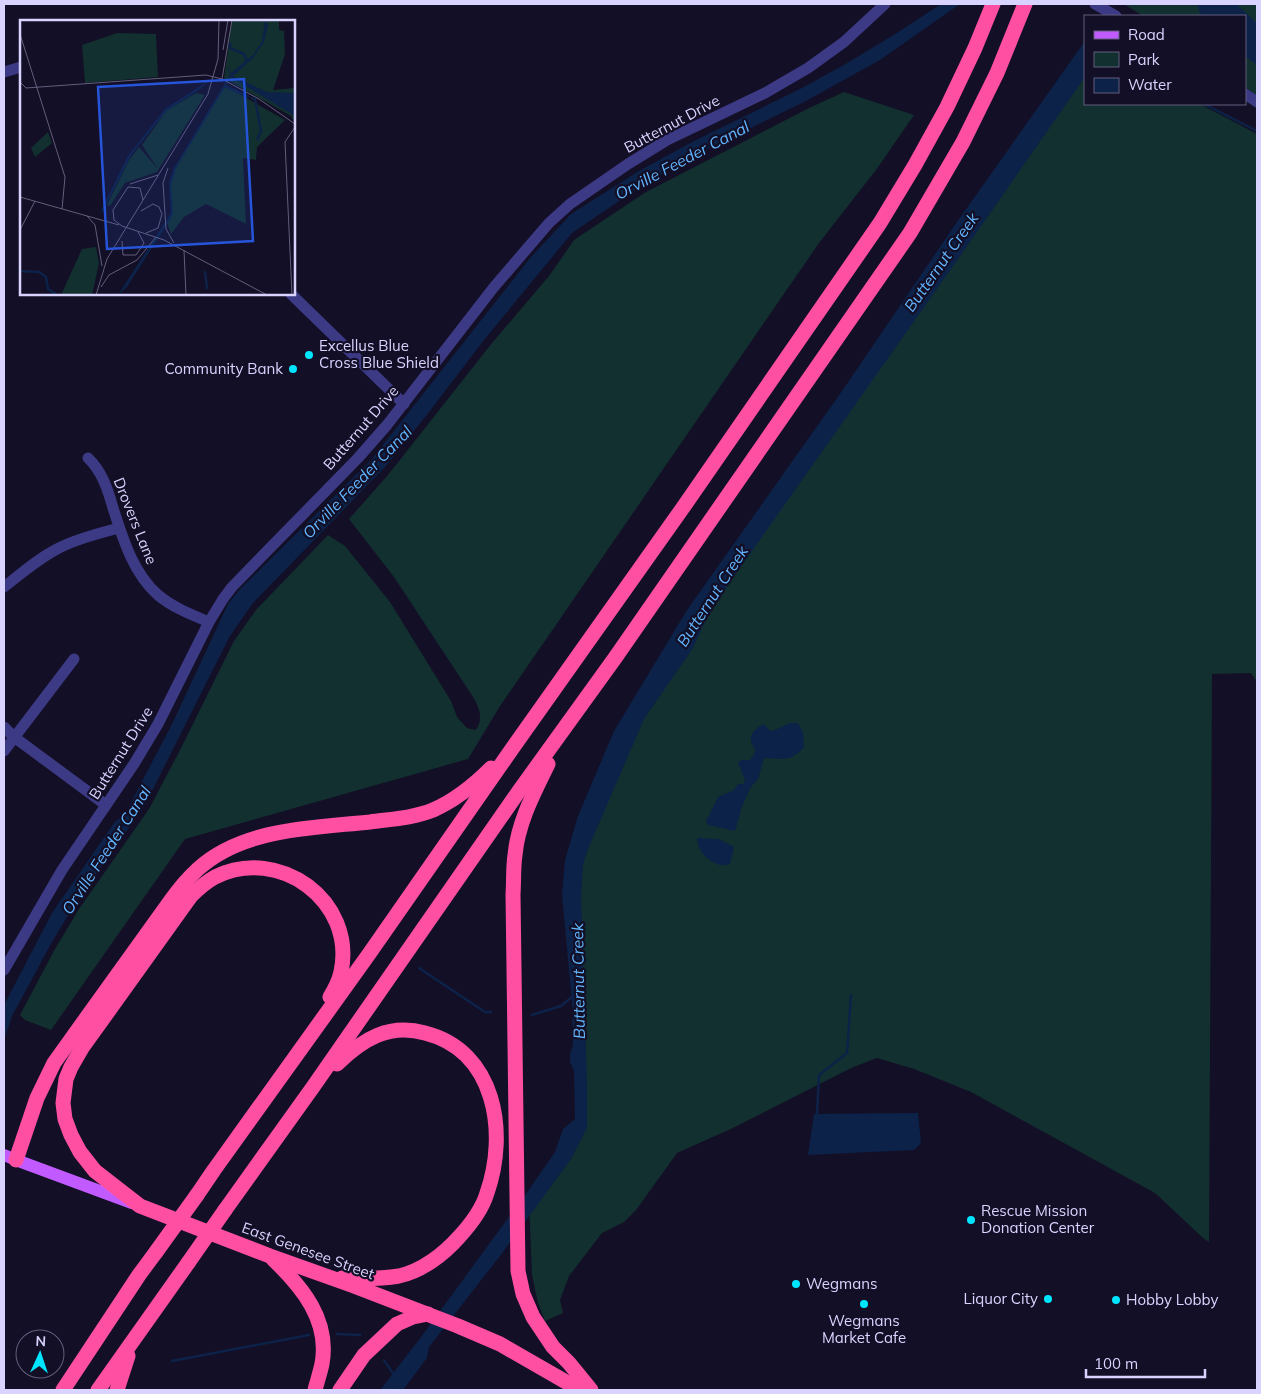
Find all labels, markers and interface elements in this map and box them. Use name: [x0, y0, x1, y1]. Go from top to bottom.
legend: [1084, 15, 1246, 105]
inset map: [20, 20, 295, 295]
text: Road: [1128, 25, 1165, 44]
text: Park: [1128, 50, 1160, 69]
text: Water: [1128, 75, 1172, 94]
street label: Butternut Drive: [621, 90, 723, 157]
water label: Orville Feeder Canal: [612, 116, 753, 204]
water label: Butternut Creek: [899, 208, 983, 315]
place label: Excellus Blue Cross Blue Shield: [319, 336, 439, 372]
marker: Excellus Blue Cross Blue Shield: [303, 349, 315, 361]
place label: Community Bank: [164, 359, 283, 378]
marker: Community Bank: [287, 363, 299, 375]
street label: Butternut Drive: [319, 382, 402, 474]
water label: Orville Feeder Canal: [298, 421, 416, 542]
street label: Drovers Lane: [109, 475, 161, 567]
water label: Butternut Creek: [672, 541, 752, 650]
street label: Butternut Drive: [85, 703, 157, 803]
water label: Orville Feeder Canal: [57, 782, 155, 918]
water label: Butternut Creek: [567, 922, 589, 1039]
place label: Rescue Mission Donation Center: [981, 1201, 1095, 1237]
marker: Rescue Mission Donation Center: [965, 1214, 977, 1226]
street label: East Genesee Street: [239, 1218, 377, 1283]
place label: Wegmans: [806, 1274, 877, 1293]
marker: Wegmans: [790, 1278, 802, 1290]
place label: Liquor City: [964, 1289, 1038, 1308]
place label: Hobby Lobby: [1126, 1290, 1218, 1309]
marker: Liquor City: [1042, 1293, 1054, 1305]
marker: Hobby Lobby: [1110, 1294, 1122, 1306]
marker: Wegmans Market Cafe: [858, 1298, 870, 1310]
place label: Wegmans Market Cafe: [822, 1311, 906, 1347]
north arrow: [15, 1329, 65, 1379]
text: N: [35, 1332, 46, 1350]
scale bar: [1086, 1346, 1205, 1378]
text: 100 m: [1094, 1354, 1138, 1373]

